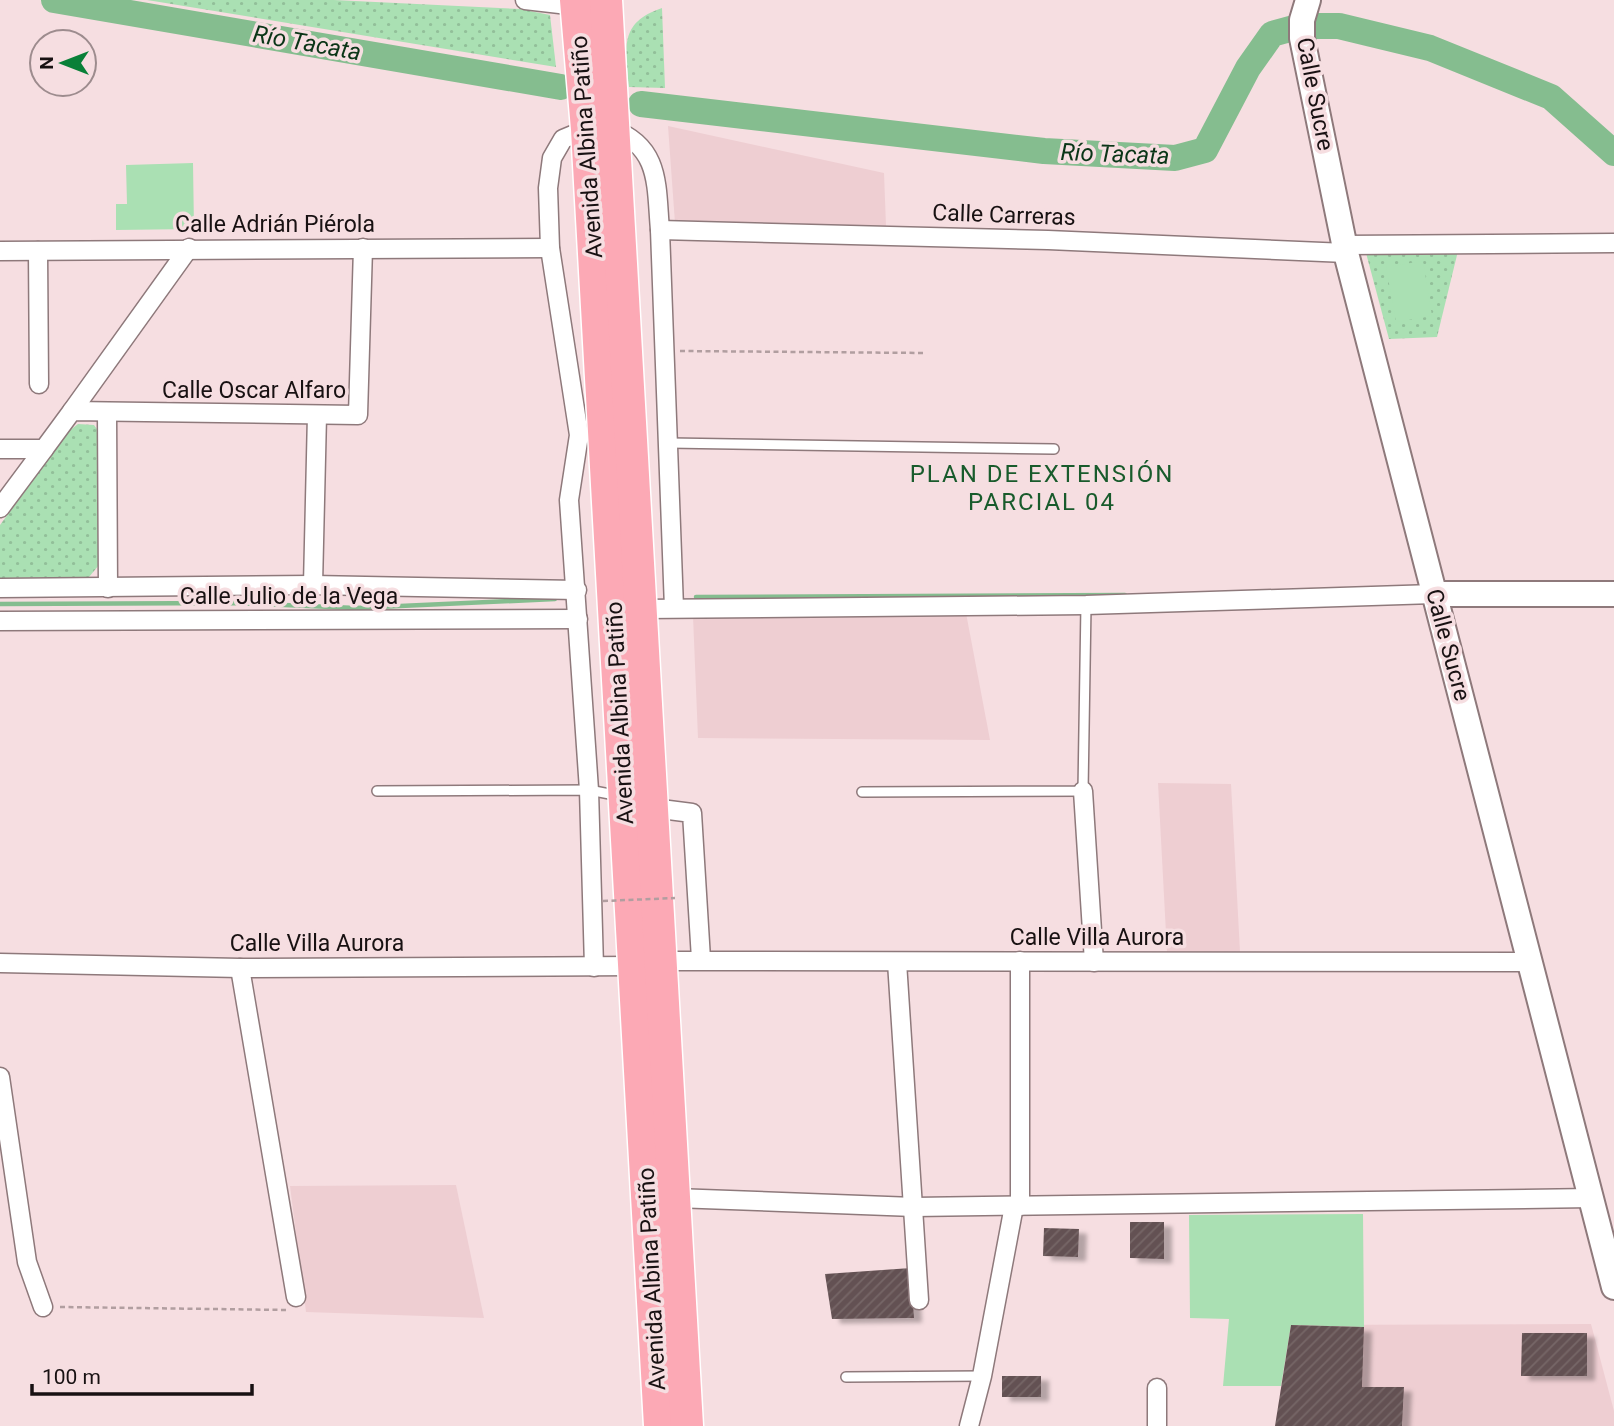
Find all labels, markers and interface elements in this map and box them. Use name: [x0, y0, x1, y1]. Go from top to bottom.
water label: Río Tacata: [251, 20, 363, 66]
north arrow: [28, 28, 98, 98]
street label: Avenida Albina Patiño: [566, 35, 608, 259]
street label: Calle Sucre: [1291, 35, 1339, 153]
text: N: [35, 56, 58, 70]
water label: Río Tacata: [1060, 138, 1170, 170]
street label: Calle Carreras: [932, 199, 1076, 231]
street label: Calle Adrián Piérola: [175, 211, 375, 238]
street label: Calle Oscar Alfaro: [162, 377, 346, 404]
district label: PLAN DE EXTENSIÓN PARCIAL 04: [910, 460, 1174, 516]
street label: Calle Julio de la Vega: [180, 583, 398, 610]
street label: Calle Sucre: [1420, 586, 1476, 704]
street label: Avenida Albina Patiño: [601, 601, 639, 825]
street label: Calle Villa Aurora: [1010, 924, 1184, 951]
street label: Calle Villa Aurora: [230, 930, 404, 957]
street label: Avenida Albina Patiño: [633, 1167, 671, 1391]
scale bar: [32, 1352, 252, 1396]
text: 100 m: [42, 1365, 101, 1389]

